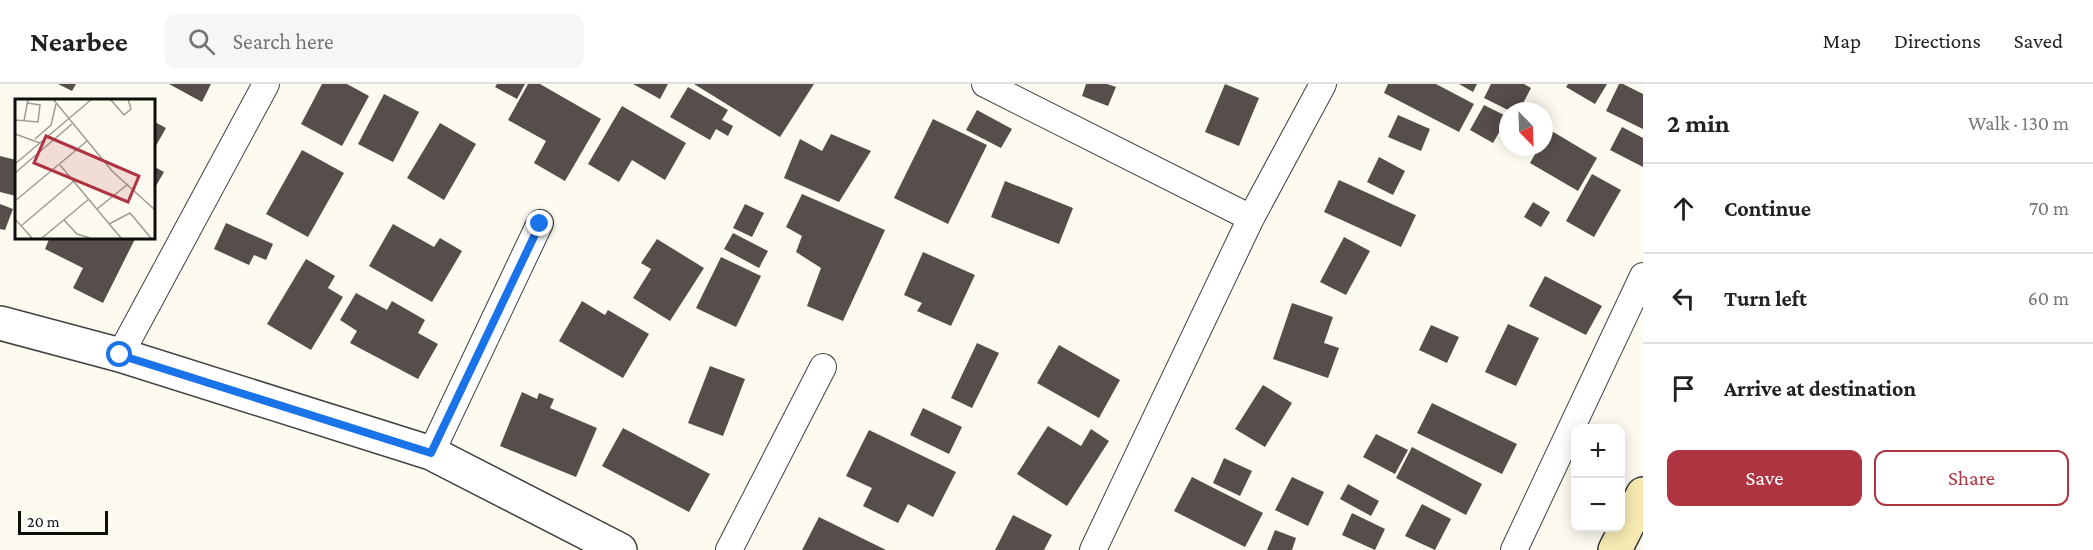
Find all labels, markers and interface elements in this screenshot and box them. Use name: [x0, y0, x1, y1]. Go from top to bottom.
search box: [164, 14, 584, 68]
icon: search: [185, 25, 218, 58]
text: Nearbee: [30, 26, 128, 57]
text: Search here: [233, 29, 334, 54]
text: Map: [1823, 29, 1861, 53]
text: Directions: [1894, 29, 1981, 53]
text: Saved: [2014, 29, 2063, 53]
inset map: [15, 99, 154, 238]
north arrow: [1499, 102, 1553, 156]
text: 2 min: [1667, 109, 1730, 138]
text: Walk · 130 m: [1968, 112, 2069, 134]
icon: ahead: [1667, 192, 1700, 225]
text: Continue: [1724, 196, 1811, 221]
text: 70 m: [2029, 197, 2069, 219]
route end: [526, 210, 552, 236]
icon: left: [1667, 282, 1700, 315]
text: Turn left: [1724, 286, 1807, 311]
text: 60 m: [2028, 287, 2069, 309]
route start: [106, 341, 132, 367]
icon: arrive: [1667, 372, 1700, 405]
text: Arrive at destination: [1724, 376, 1916, 401]
map controls: [1571, 424, 1625, 532]
button: +: [1571, 424, 1625, 478]
button: Save: [1667, 450, 1862, 506]
button: Share: [1874, 450, 2069, 506]
button: −: [1571, 478, 1625, 532]
scale bar: [18, 508, 108, 536]
text: 20 m: [27, 513, 60, 530]

